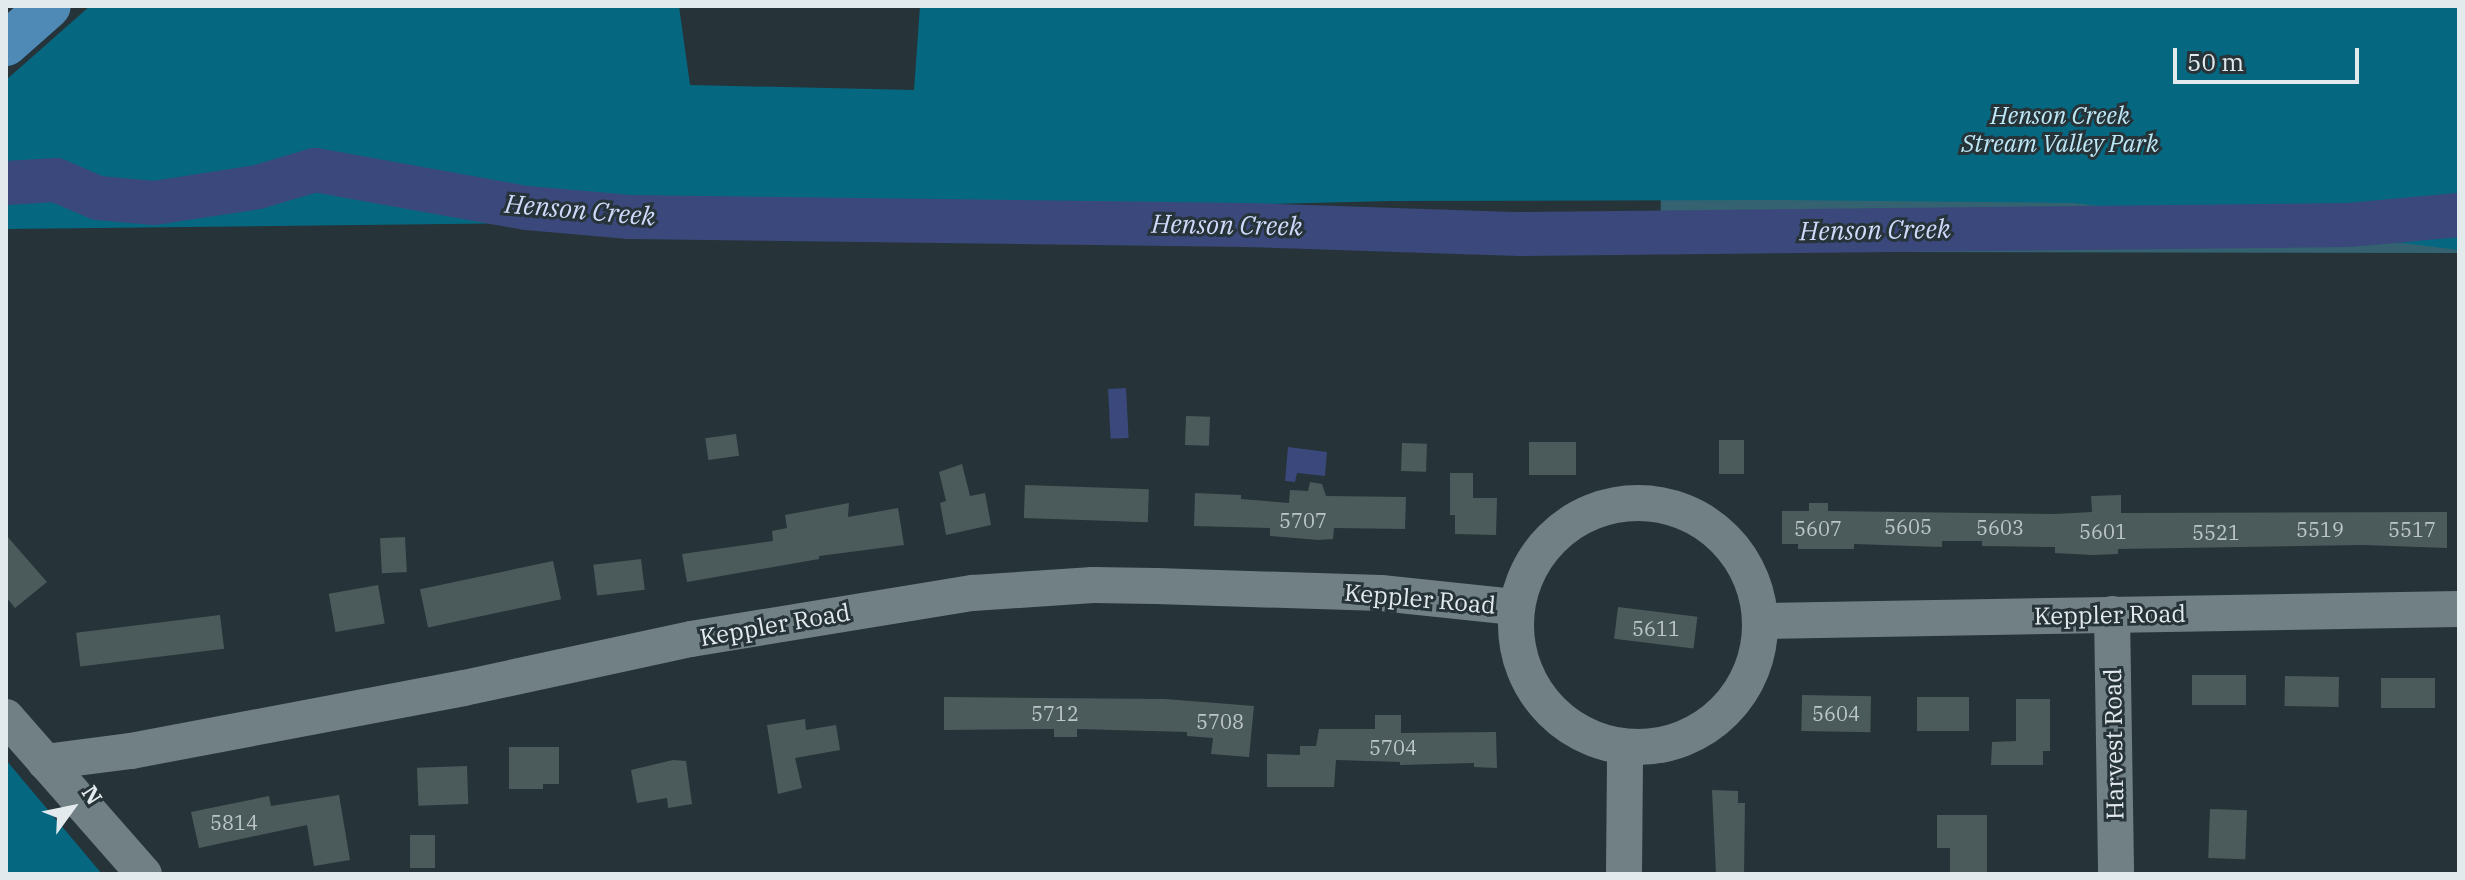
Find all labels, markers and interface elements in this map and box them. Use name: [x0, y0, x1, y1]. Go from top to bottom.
scale bar: [2177, 32, 2363, 82]
text: 50 m: [2187, 46, 2244, 78]
park label: Henson Creek Stream Valley Park: [1961, 102, 2159, 158]
water label: Henson Creek: [503, 188, 657, 232]
water label: Henson Creek: [1151, 208, 1303, 242]
water label: Henson Creek: [1799, 213, 1951, 247]
house number: 5707: [1279, 508, 1327, 532]
house number: 5605: [1884, 514, 1932, 538]
house number: 5603: [1976, 515, 2024, 539]
house number: 5607: [1794, 516, 1842, 540]
house number: 5519: [2296, 517, 2344, 541]
house number: 5517: [2388, 517, 2436, 541]
house number: 5601: [2079, 519, 2127, 543]
house number: 5521: [2192, 520, 2240, 544]
street label: Keppler Road: [1343, 578, 1497, 620]
street label: Keppler Road: [698, 598, 852, 652]
street label: Keppler Road: [2034, 599, 2186, 631]
house number: 5611: [1632, 616, 1680, 640]
street label: Harvest Road: [2098, 668, 2130, 820]
house number: 5712: [1031, 701, 1079, 725]
house number: 5604: [1812, 701, 1860, 725]
house number: 5708: [1196, 709, 1244, 733]
house number: 5704: [1369, 735, 1417, 759]
north arrow: [32, 768, 112, 848]
text: N: [76, 779, 109, 810]
house number: 5814: [210, 810, 258, 834]

